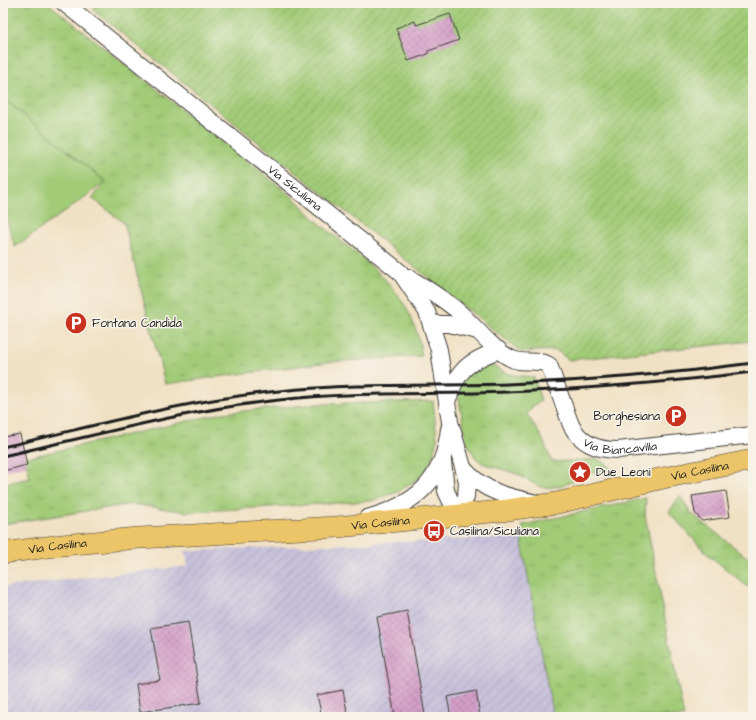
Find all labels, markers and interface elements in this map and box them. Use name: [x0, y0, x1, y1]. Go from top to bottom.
street label: Via Siculiana: [264, 161, 326, 215]
parking icon: Fontana Candida: [63, 310, 89, 336]
place label: Fontana Candida: [92, 315, 182, 332]
parking icon: Borghesiana: [663, 403, 689, 429]
place label: Borghesiana: [593, 408, 660, 426]
street label: Via Biancavilla: [580, 434, 658, 459]
street label: Via Casilina: [669, 457, 730, 485]
place icon: Due Leoni: [567, 459, 593, 485]
place label: Due Leoni: [596, 464, 651, 481]
street label: Via Casilina: [351, 511, 411, 534]
bus stop icon: Casilina/Siculiana: [421, 518, 447, 544]
place label: Casilina/Siculiana: [450, 523, 539, 540]
street label: Via Casilina: [27, 534, 87, 558]

